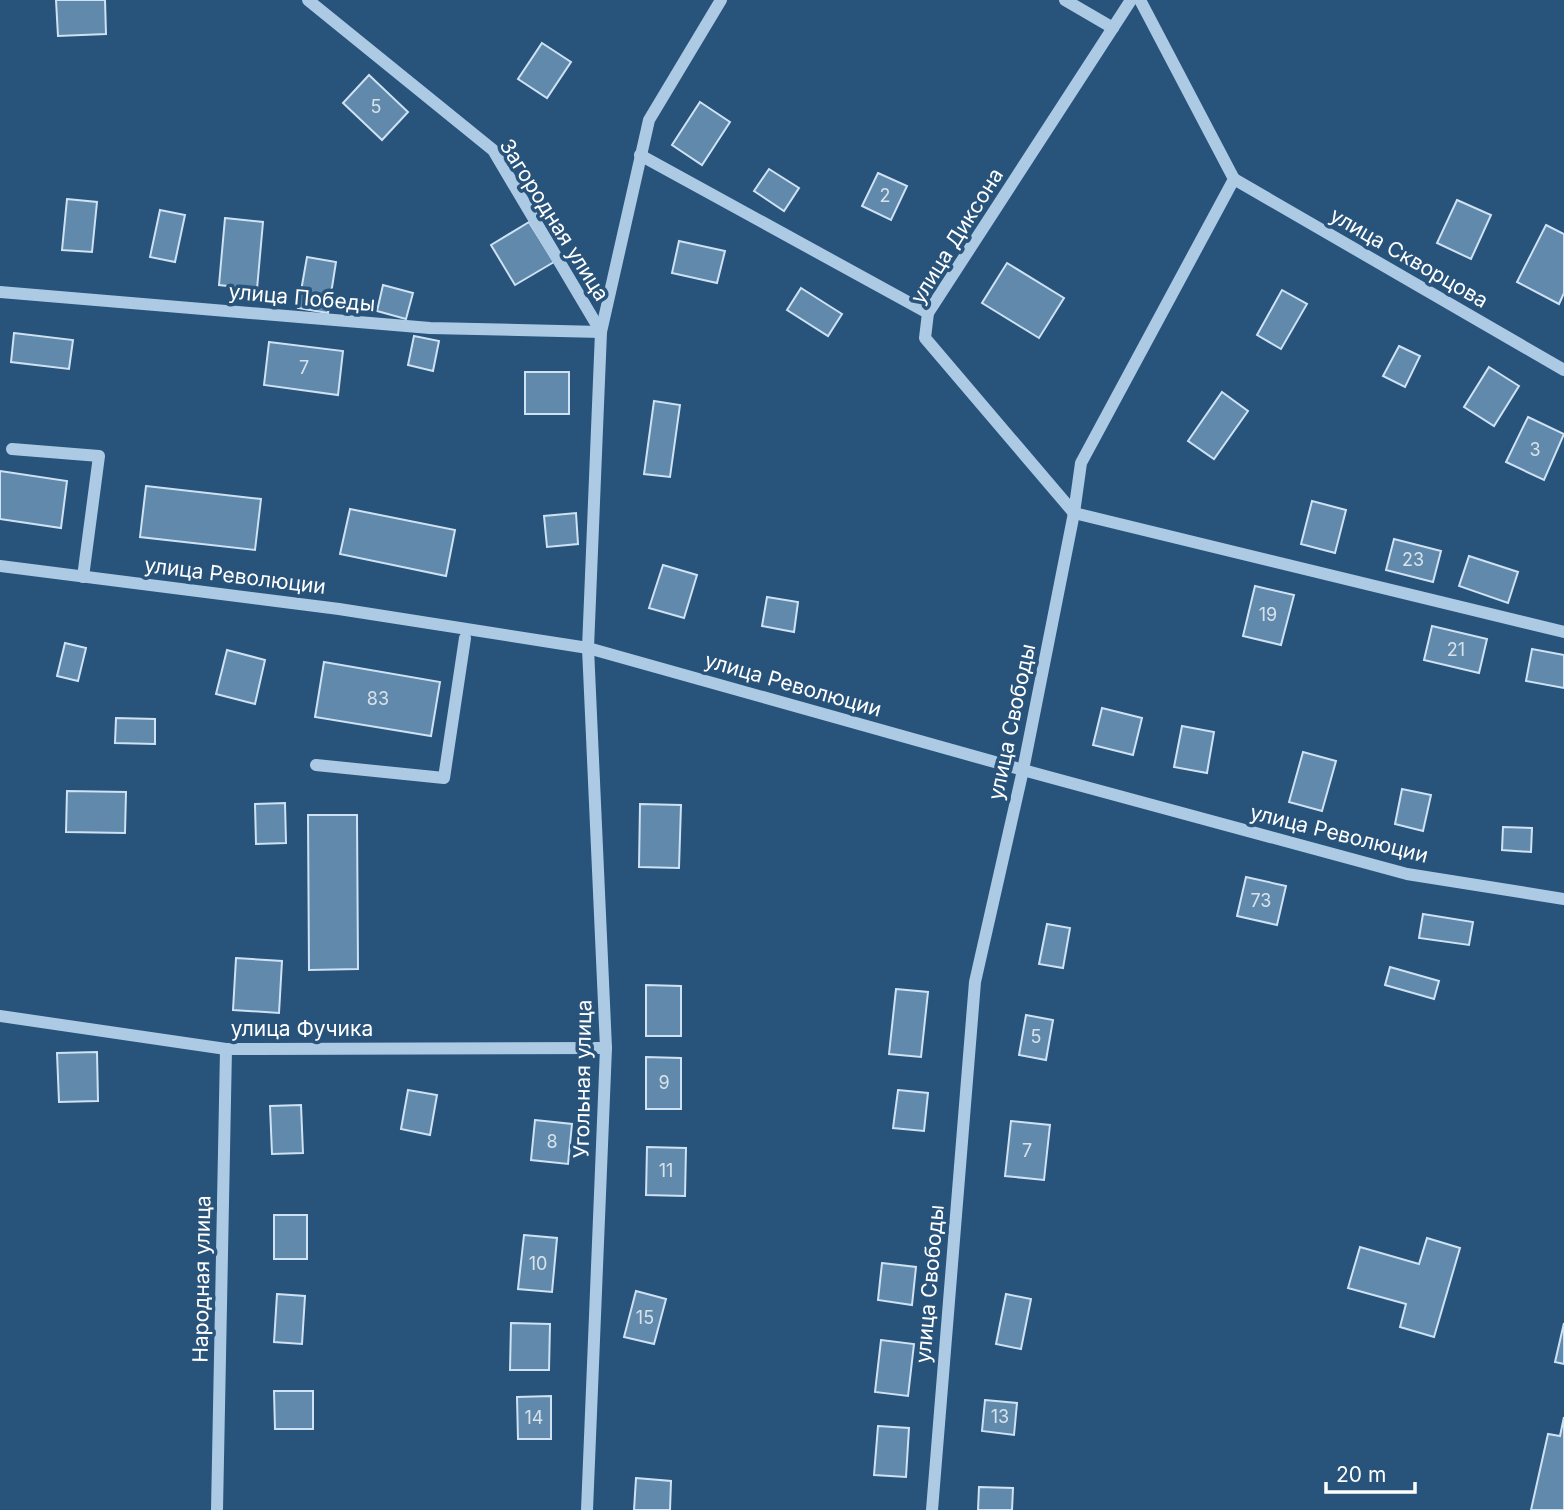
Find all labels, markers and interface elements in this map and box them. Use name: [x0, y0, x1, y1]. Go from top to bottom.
house number: 5: [371, 96, 381, 117]
street label: Загородная улица: [494, 134, 614, 305]
street label: улица Диксона: [905, 163, 1008, 308]
house number: 2: [880, 185, 890, 206]
street label: улица Скворцова: [1326, 202, 1493, 313]
street label: улица Победы: [228, 279, 376, 316]
house number: 7: [299, 357, 309, 378]
house number: 3: [1529, 439, 1541, 460]
house number: 23: [1402, 549, 1424, 570]
street label: улица Революции: [143, 552, 327, 599]
house number: 19: [1259, 604, 1277, 625]
house number: 21: [1447, 639, 1465, 660]
street label: улица Свободы: [983, 642, 1040, 802]
street label: улица Революции: [702, 647, 884, 722]
house number: 83: [367, 688, 389, 709]
street label: улица Революции: [1247, 799, 1431, 868]
house number: 73: [1250, 890, 1272, 911]
street label: Угольная улица: [569, 999, 596, 1159]
street label: улица Фучика: [231, 1016, 373, 1041]
house number: 5: [1031, 1026, 1041, 1047]
house number: 9: [658, 1072, 670, 1093]
house number: 8: [546, 1131, 558, 1152]
house number: 7: [1022, 1140, 1032, 1161]
house number: 11: [659, 1160, 673, 1181]
street label: Народная улица: [188, 1195, 215, 1363]
street label: улица Свободы: [910, 1204, 949, 1364]
house number: 10: [529, 1253, 547, 1274]
house number: 15: [636, 1307, 654, 1328]
house number: 13: [991, 1406, 1009, 1427]
house number: 14: [525, 1407, 543, 1428]
scale bar: [1326, 1450, 1415, 1494]
text: 20 m: [1336, 1462, 1386, 1487]

